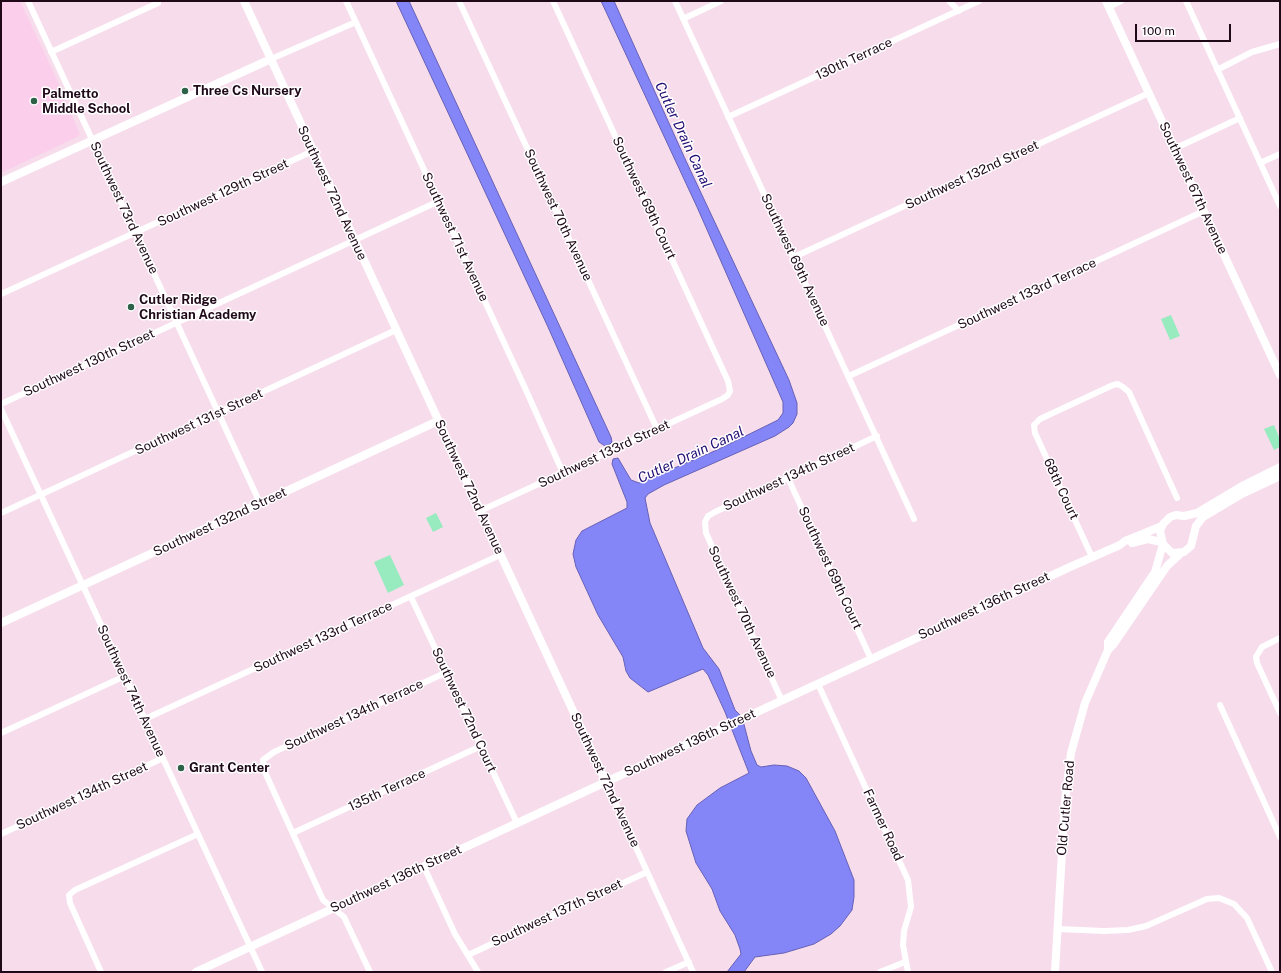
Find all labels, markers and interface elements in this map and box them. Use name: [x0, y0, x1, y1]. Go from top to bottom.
scale bar: [1137, 16, 1233, 42]
text: 100 m: [1142, 24, 1175, 38]
street label: 130th Terrace: [813, 34, 895, 84]
water label: Cutler Drain Canal: [651, 79, 715, 191]
place label: Three Cs Nursery: [193, 83, 302, 99]
place label: Palmetto Middle School: [42, 86, 131, 117]
marker: Three Cs Nursery: [180, 86, 190, 96]
marker: Palmetto Middle School: [29, 96, 39, 106]
street label: Southwest 67th Avenue: [1156, 119, 1230, 257]
street label: Southwest 72nd Avenue: [294, 123, 370, 263]
street label: Southwest 69th Court: [609, 134, 679, 262]
street label: Southwest 132nd Street: [903, 137, 1041, 213]
street label: Southwest 73rd Avenue: [86, 139, 162, 277]
street label: Southwest 70th Avenue: [521, 147, 595, 283]
street label: Southwest 129th Street: [155, 156, 291, 230]
street label: Southwest 71st Avenue: [418, 170, 492, 304]
street label: Southwest 69th Avenue: [757, 191, 833, 329]
street label: Southwest 133rd Terrace: [955, 255, 1099, 333]
place label: Cutler Ridge Christian Academy: [139, 292, 256, 323]
marker: Cutler Ridge Christian Academy: [126, 302, 136, 312]
street label: Southwest 130th Street: [21, 326, 157, 400]
street label: Southwest 131st Street: [133, 385, 265, 459]
street label: Southwest 72nd Avenue: [431, 417, 507, 557]
street label: Southwest 133rd Street: [536, 417, 672, 491]
water label: Cutler Drain Canal: [635, 423, 747, 487]
street label: Southwest 134th Street: [721, 440, 857, 514]
street label: 68th Court: [1040, 456, 1082, 522]
street label: Southwest 132nd Street: [151, 484, 289, 560]
street label: Southwest 69th Court: [795, 504, 865, 632]
street label: Southwest 70th Avenue: [705, 544, 779, 680]
street label: Southwest 136th Street: [916, 569, 1052, 643]
street label: Southwest 133rd Terrace: [251, 598, 395, 676]
street label: Southwest 74th Avenue: [94, 623, 168, 759]
street label: Southwest 72nd Court: [428, 645, 500, 775]
street label: Southwest 134th Terrace: [282, 676, 426, 754]
street label: Southwest 136th Street: [622, 706, 758, 780]
street label: Southwest 72nd Avenue: [567, 710, 643, 850]
street label: Southwest 134th Street: [14, 759, 150, 833]
place label: Grant Center: [189, 760, 270, 776]
street label: Old Cutler Road: [1054, 760, 1078, 856]
marker: Grant Center: [176, 763, 186, 773]
street label: 135th Terrace: [346, 765, 428, 815]
street label: Farmer Road: [860, 787, 906, 863]
street label: Southwest 136th Street: [328, 842, 464, 916]
street label: Southwest 137th Street: [489, 876, 625, 950]

